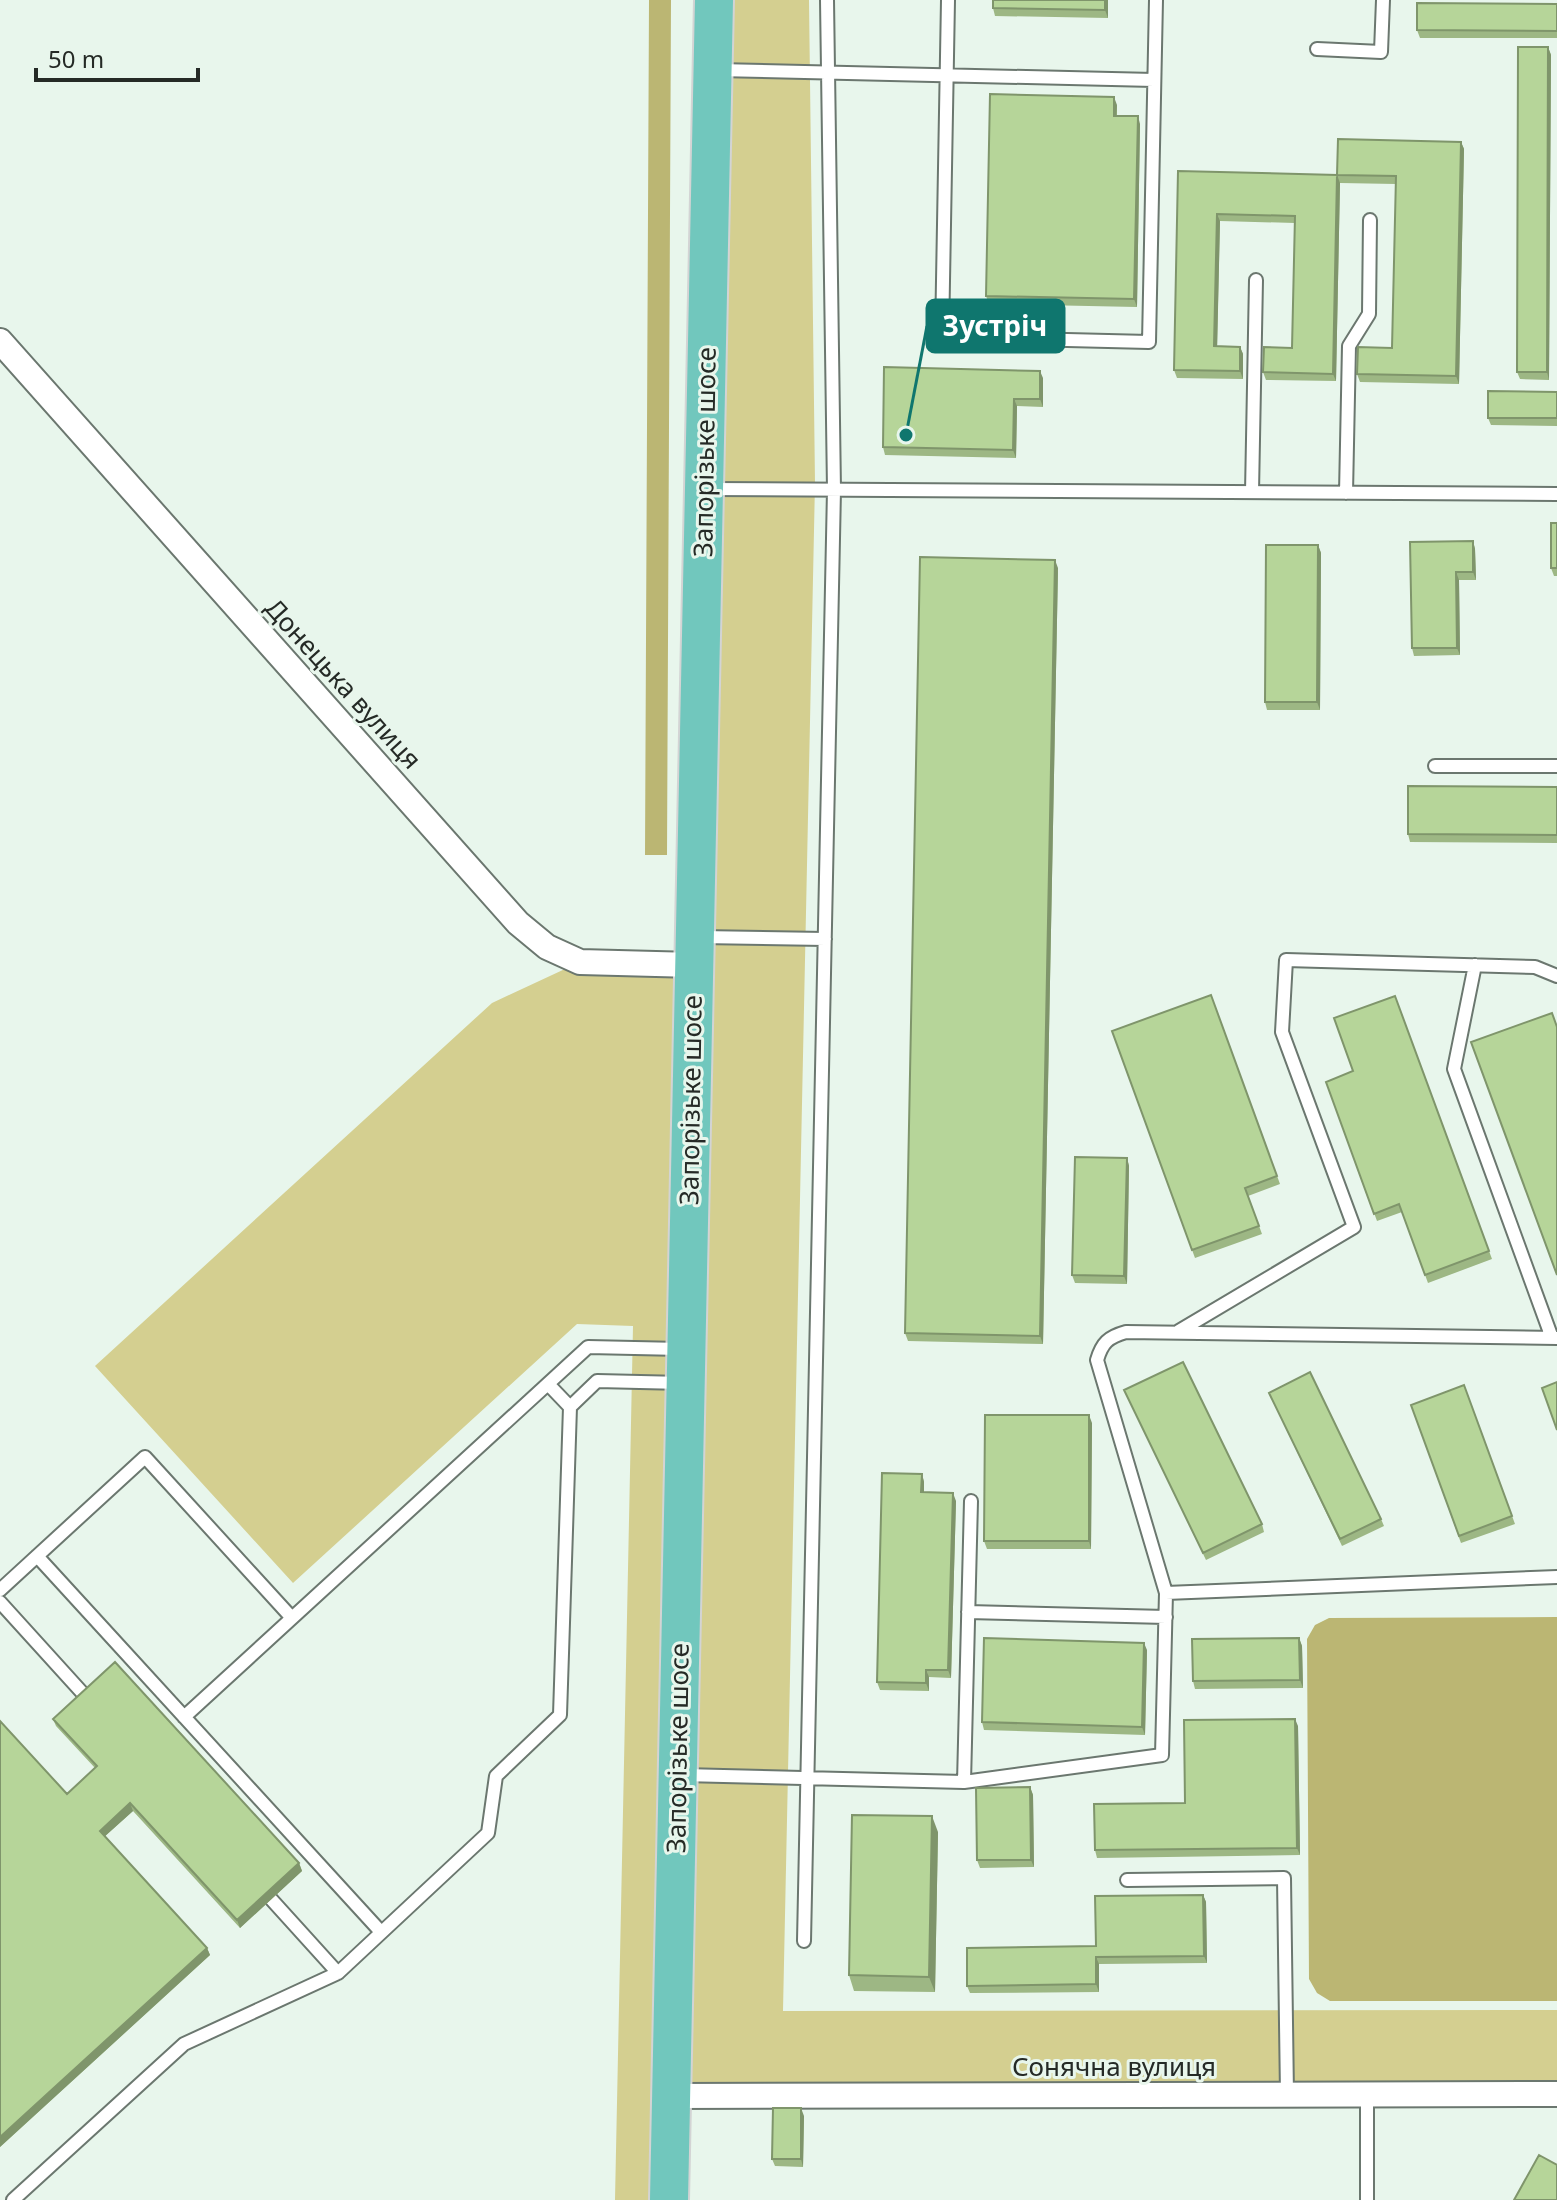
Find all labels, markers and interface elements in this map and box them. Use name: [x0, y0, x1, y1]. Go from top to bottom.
scale bar: [36, 32, 198, 82]
text: 50 m: [48, 42, 104, 75]
callout: Зустріч: [927, 300, 1064, 352]
text: Зустріч: [943, 306, 1047, 344]
street label: Запорізьке шосе: [684, 347, 724, 557]
street label: Донецька вулиця: [257, 590, 430, 776]
street label: Запорізьке шосе: [670, 995, 710, 1205]
street label: Запорізьке шосе: [657, 1643, 697, 1853]
street label: Сонячна вулиця: [1012, 2048, 1216, 2084]

